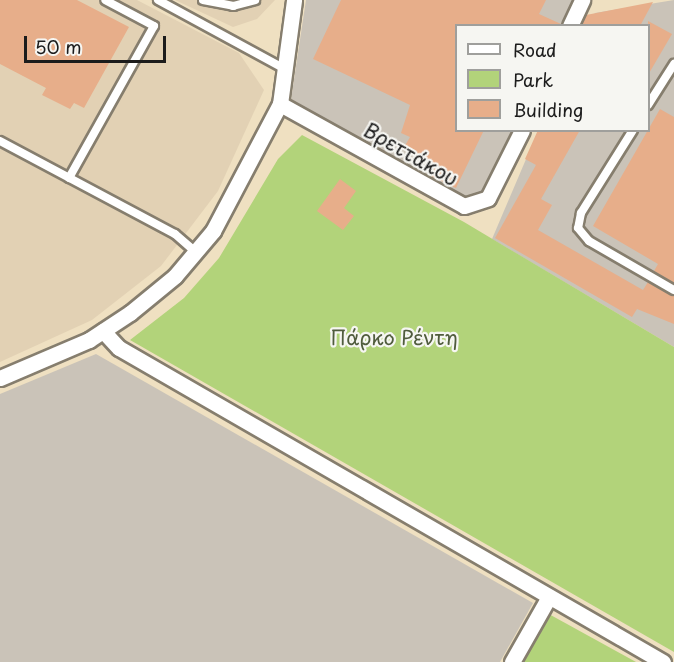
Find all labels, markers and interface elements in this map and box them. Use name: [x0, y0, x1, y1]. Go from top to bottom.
scale bar: [27, 24, 170, 62]
legend: [455, 24, 650, 132]
text: 50 m: [35, 33, 82, 60]
text: Road: [513, 36, 557, 63]
text: Park: [513, 66, 553, 93]
text: Building: [513, 96, 583, 123]
street label: Βρεττάκου: [360, 117, 462, 191]
park label: Πάρκο Ρέντη: [330, 325, 458, 349]

